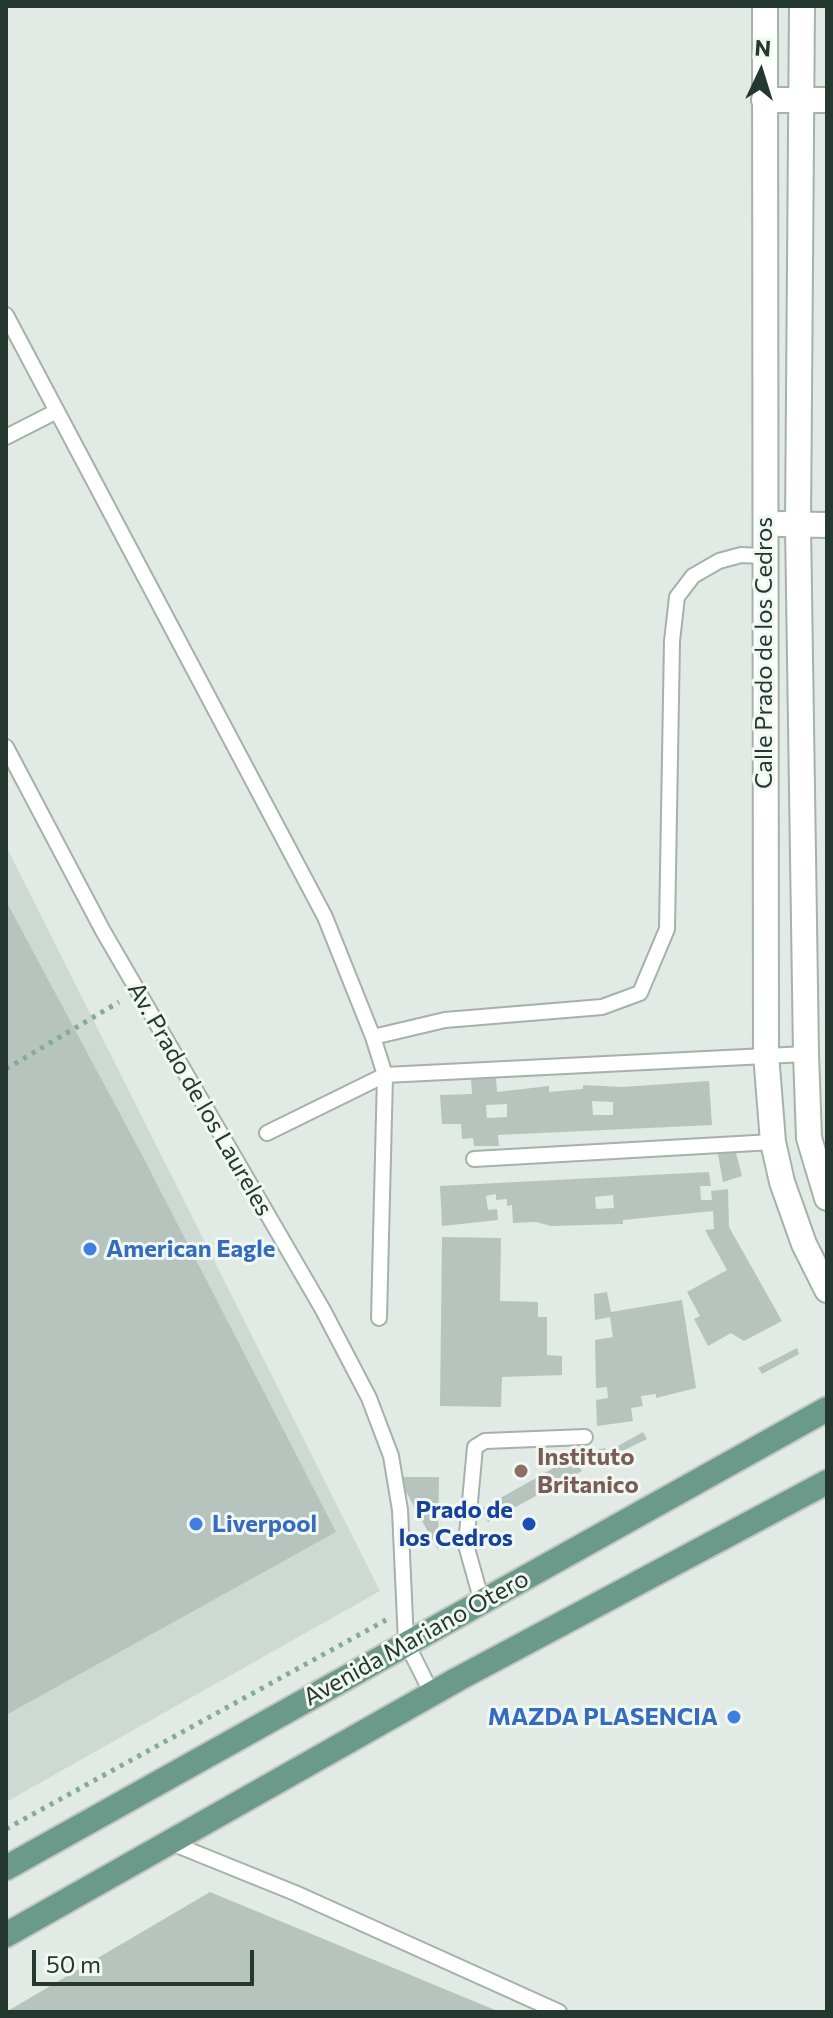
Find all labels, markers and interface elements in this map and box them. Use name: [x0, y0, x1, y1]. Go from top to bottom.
north arrow: [721, 32, 801, 112]
text: N: [754, 34, 772, 62]
street label: Calle Prado de los Cedros: [750, 517, 778, 789]
street label: Av. Prado de los Laureles: [121, 977, 279, 1221]
place label: American Eagle: [106, 1235, 275, 1263]
marker: American Eagle: [81, 1240, 99, 1258]
place label: Instituto Britanico: [537, 1443, 639, 1499]
marker: Instituto Britanico: [512, 1462, 530, 1480]
place label: Prado de los Cedros: [399, 1496, 513, 1552]
place label: Liverpool: [212, 1510, 317, 1538]
marker: Liverpool: [187, 1515, 205, 1533]
marker: Prado de los Cedros: [520, 1515, 538, 1533]
street label: Avenida Mariano Otero: [298, 1564, 534, 1712]
place label: MAZDA PLASENCIA: [488, 1703, 718, 1731]
marker: MAZDA PLASENCIA: [725, 1708, 743, 1726]
scale bar: [36, 1934, 258, 1984]
text: 50 m: [46, 1949, 101, 1978]

